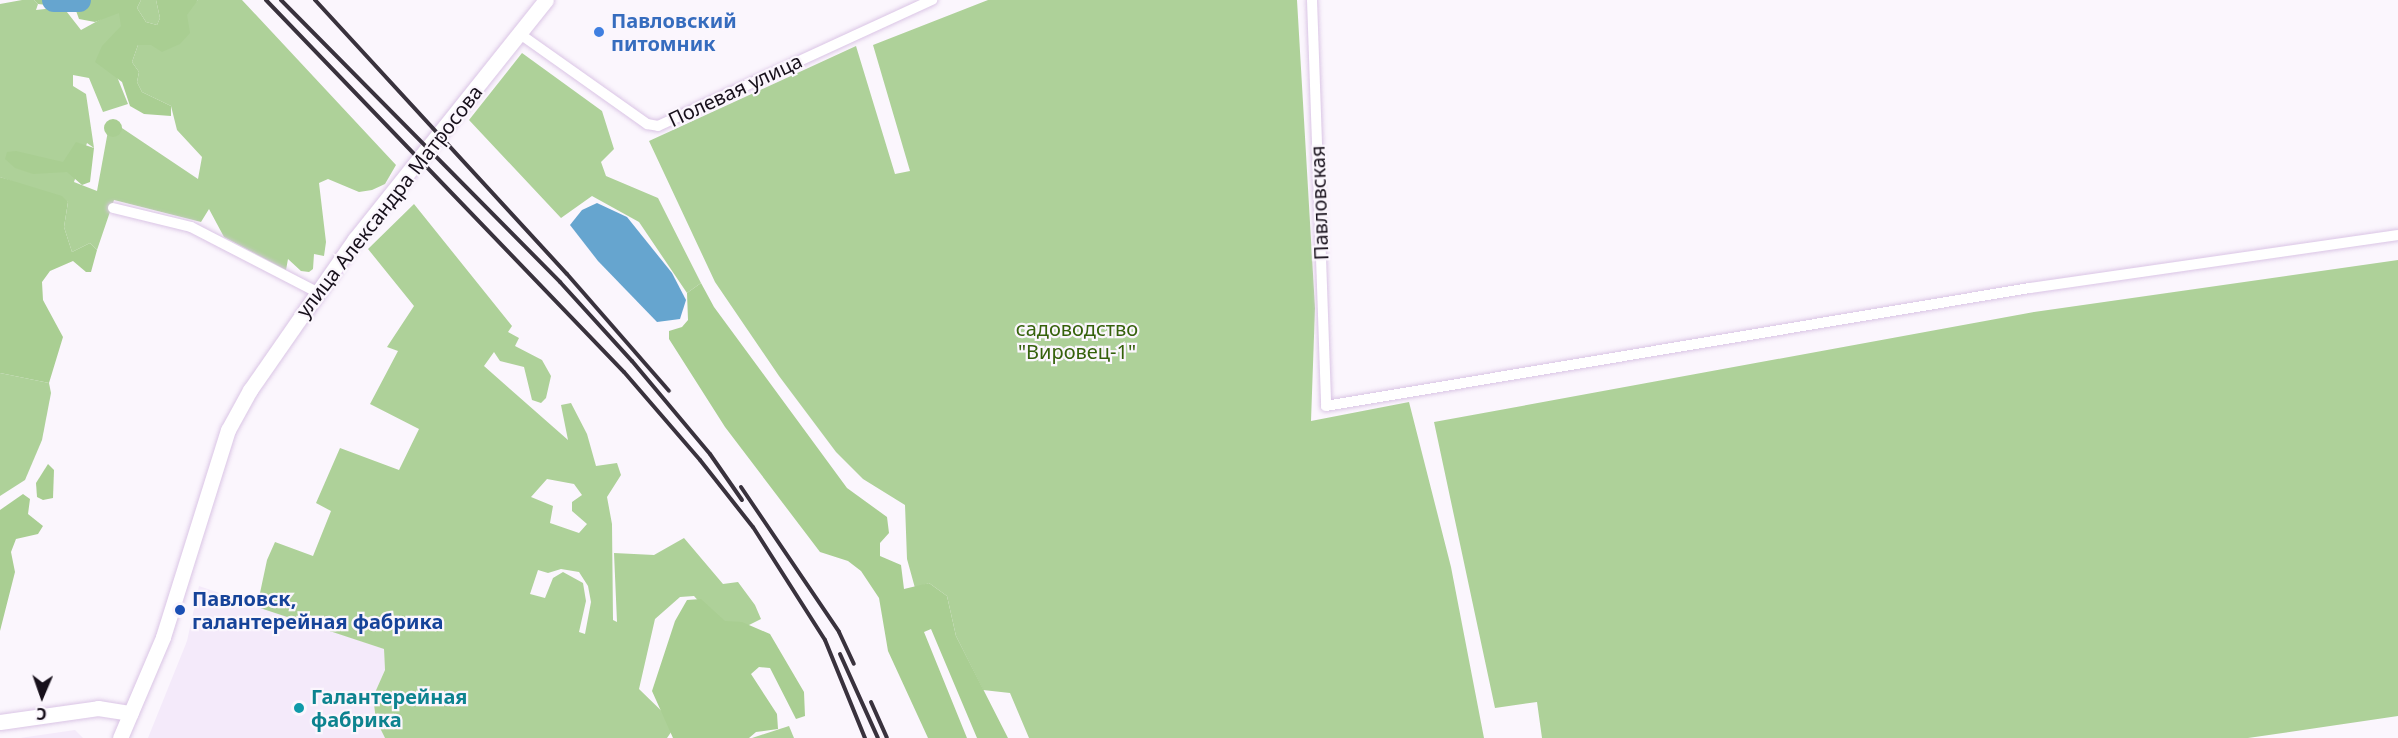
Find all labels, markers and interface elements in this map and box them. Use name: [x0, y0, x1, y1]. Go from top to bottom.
place label: Павловский питомник: [611, 8, 737, 55]
marker: Павловский питомник: [592, 25, 606, 39]
street label: Полевая улица: [664, 48, 806, 132]
street label: улица Александра Матросова: [291, 80, 487, 322]
street label: Павловская: [1305, 145, 1333, 261]
park label: садоводство "Вировец-1": [1016, 317, 1138, 364]
place label: Павловск, галантерейная фабрика: [192, 586, 443, 633]
marker: Павловск, галантерейная фабрика: [173, 603, 187, 617]
north arrow: [12, 666, 72, 726]
place label: Галантерейная фабрика: [311, 684, 467, 731]
marker: Галантерейная фабрика: [292, 701, 306, 715]
text: С: [36, 703, 47, 725]

